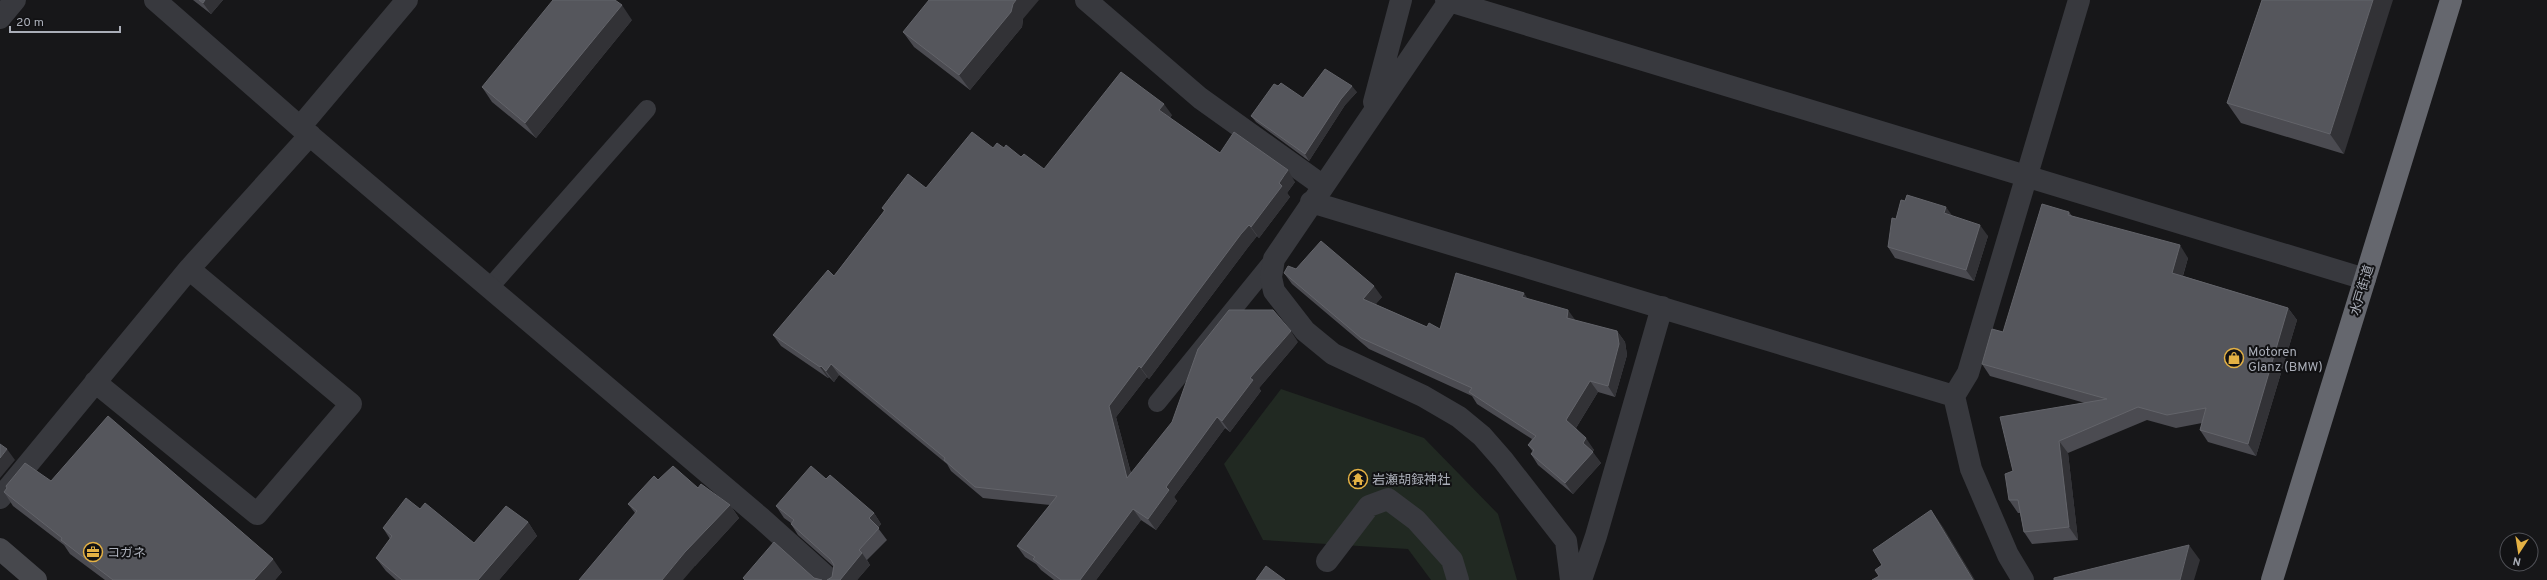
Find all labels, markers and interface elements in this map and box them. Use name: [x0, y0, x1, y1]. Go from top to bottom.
scale bar: [10, 8, 120, 34]
text: 20 m: [16, 15, 44, 31]
street label: 水戸街道: [2348, 263, 2378, 318]
place label: Motoren Glanz (BMW): [2248, 345, 2323, 376]
shop icon: Motoren Glanz (BMW): [2223, 347, 2245, 369]
temple icon: 岩瀬胡録神社: [1347, 468, 1369, 490]
place label: 岩瀬胡録神社: [1372, 473, 1450, 489]
north arrow: [2499, 532, 2539, 572]
office icon: コガネ: [82, 541, 104, 563]
place label: コガネ: [107, 546, 146, 562]
text: N: [2512, 553, 2522, 568]

